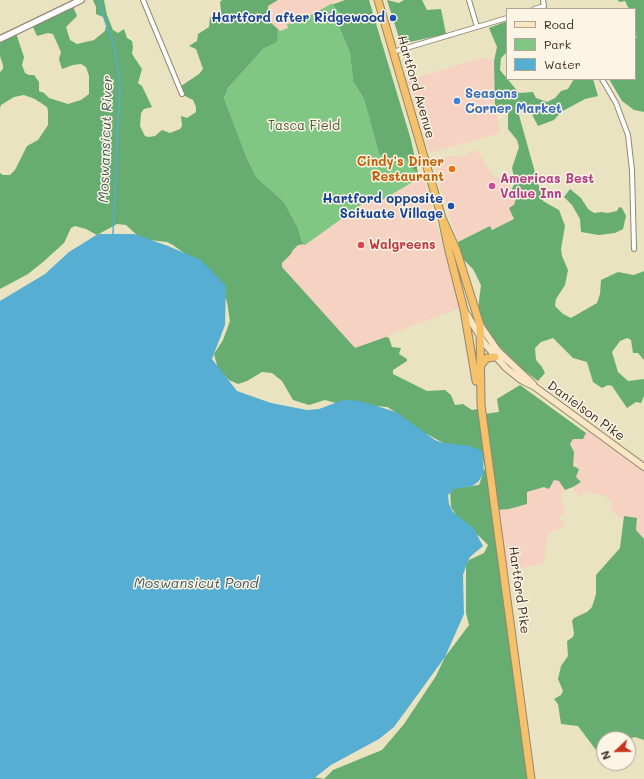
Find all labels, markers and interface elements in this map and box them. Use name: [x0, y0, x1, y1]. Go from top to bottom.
legend: [506, 8, 636, 80]
place label: Hartford after Ridgewood: [211, 10, 385, 26]
marker: Hartford after Ridgewood: [388, 13, 398, 23]
text: Road: [544, 16, 574, 32]
street label: Hartford Avenue: [394, 34, 438, 140]
text: Park: [544, 36, 571, 52]
text: Water: [544, 56, 581, 72]
water label: Moswansicut River: [95, 75, 117, 203]
place label: Seasons Corner Market: [465, 86, 562, 117]
marker: Seasons Corner Market: [452, 96, 462, 106]
park label: Tasca Field: [268, 118, 340, 134]
place label: Cindy's Diner Restaurant: [357, 154, 444, 185]
marker: Cindy's Diner Restaurant: [447, 164, 457, 174]
place label: Americas Best Value Inn: [500, 171, 594, 202]
marker: Americas Best Value Inn: [487, 181, 497, 191]
place label: Hartford opposite Scituate Village: [322, 191, 443, 222]
marker: Hartford opposite Scituate Village: [446, 201, 456, 211]
place label: Walgreens: [369, 237, 436, 253]
marker: Walgreens: [356, 240, 366, 250]
street label: Danielson Pike: [544, 378, 628, 444]
street label: Hartford Pike: [505, 545, 533, 635]
water label: Moswansicut Pond: [134, 576, 258, 592]
north arrow: [596, 731, 636, 771]
text: N: [597, 749, 614, 762]

